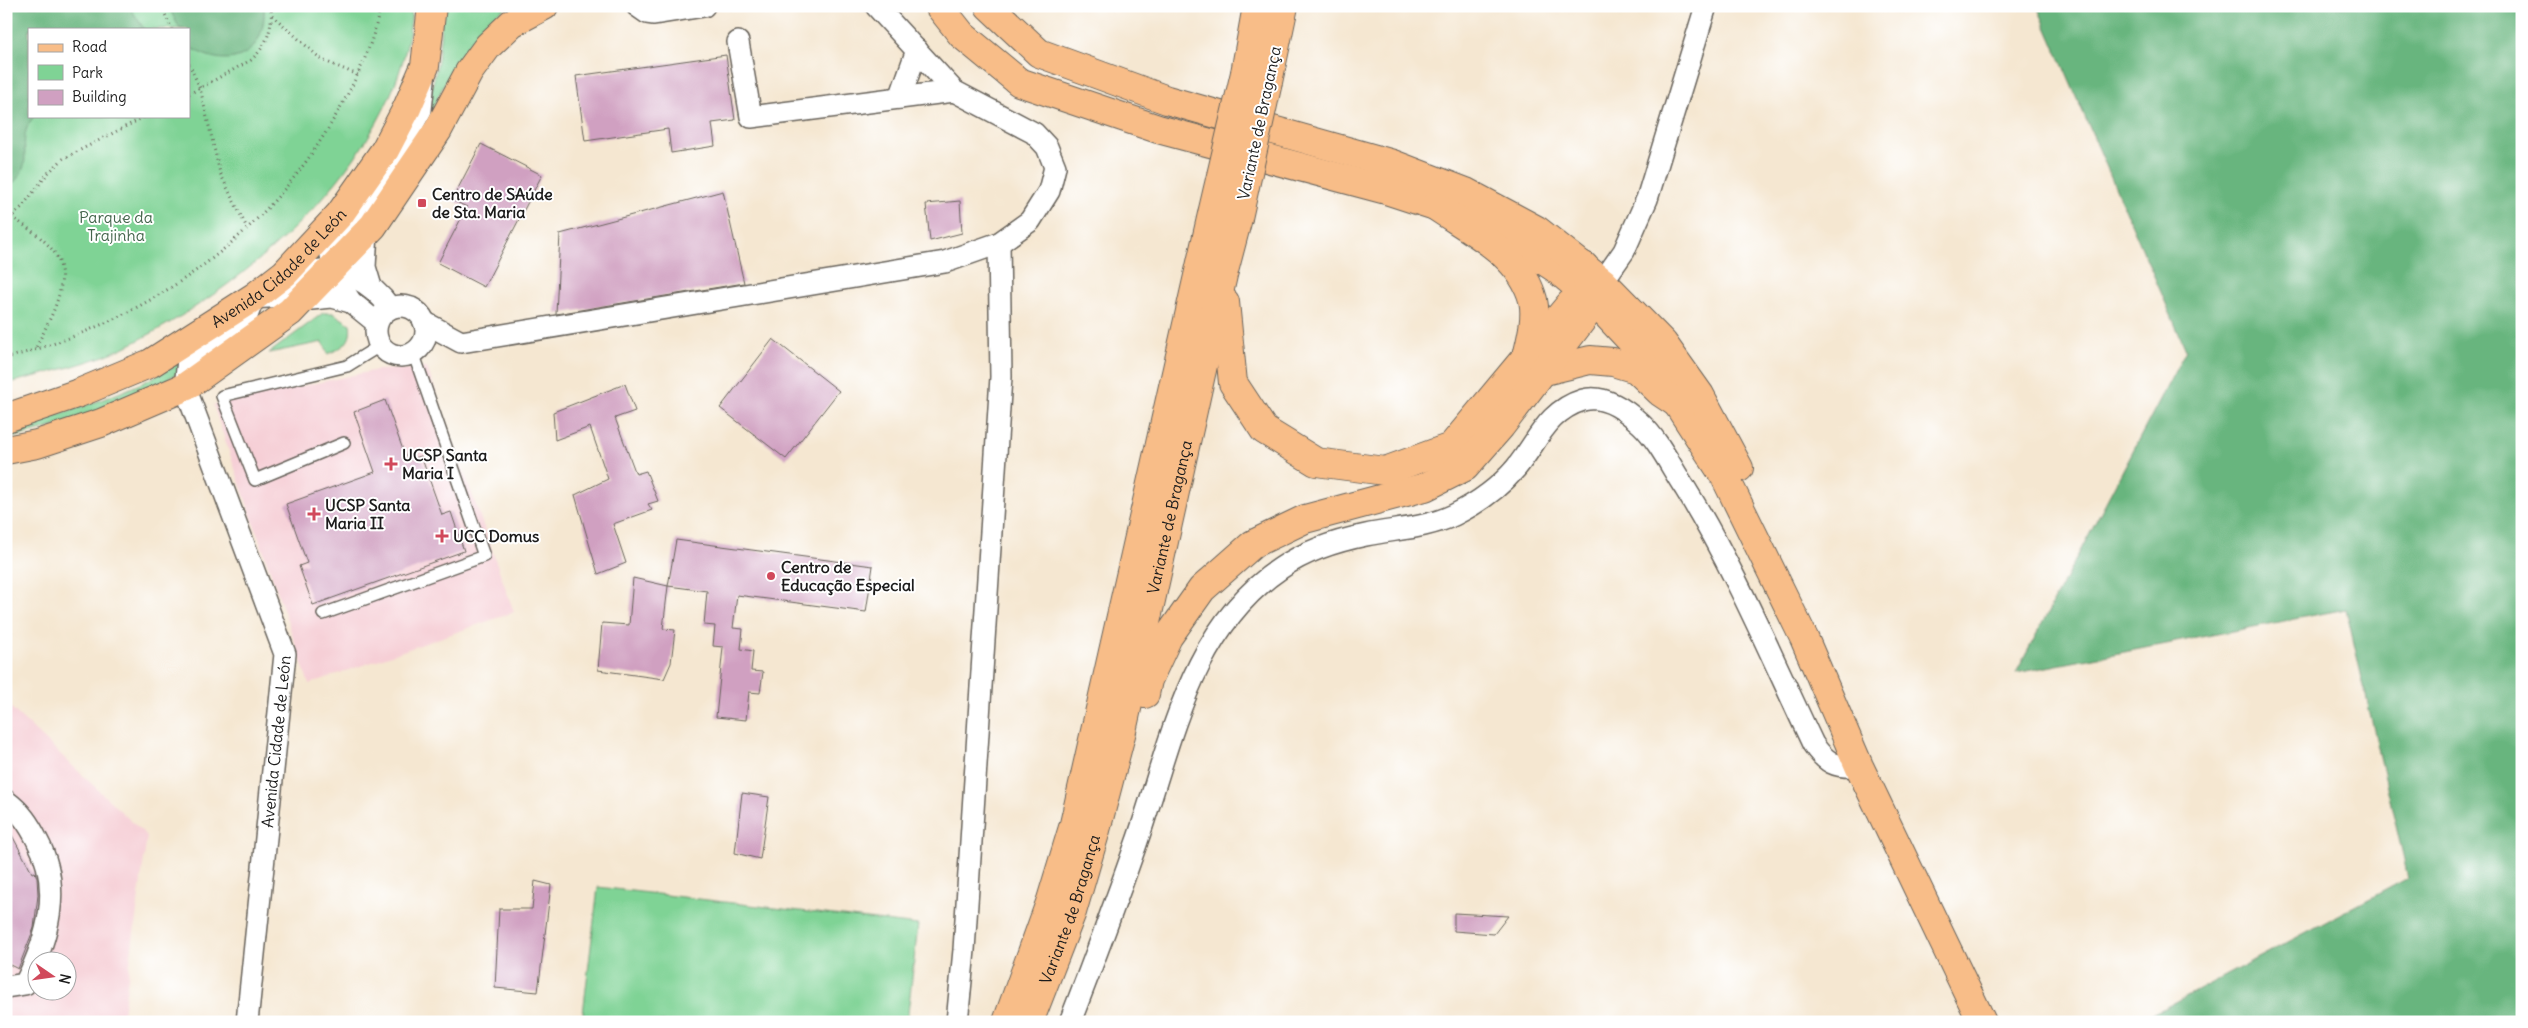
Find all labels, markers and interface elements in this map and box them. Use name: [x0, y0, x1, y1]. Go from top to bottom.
legend: [28, 28, 190, 118]
text: Road: [72, 37, 107, 56]
street label: Variante de Bragança: [1233, 44, 1285, 202]
text: Park: [72, 63, 103, 82]
text: Building: [72, 87, 127, 106]
place label: Centro de SAúde de Sta. Maria: [432, 184, 553, 222]
marker: Centro de SAúde de Sta. Maria: [416, 197, 428, 209]
street label: Avenida Cidade de León: [207, 204, 350, 332]
park label: Parque da Trajinha: [79, 207, 153, 245]
street label: Variante de Bragança: [1143, 438, 1196, 596]
place label: UCSP Santa Maria I: [402, 445, 487, 483]
marker: UCSP Santa Maria I: [384, 457, 398, 471]
place label: UCSP Santa Maria II: [325, 495, 410, 533]
marker: UCSP Santa Maria II: [307, 507, 321, 521]
place label: UCC Domus: [453, 526, 539, 546]
marker: UCC Domus: [435, 529, 449, 543]
place label: Centro de Educação Especial: [781, 557, 915, 596]
marker: Centro de Educação Especial: [765, 570, 777, 582]
street label: Avenida Cidade de León: [257, 654, 295, 829]
street label: Variante de Bragança: [1035, 832, 1104, 987]
north arrow: [28, 950, 78, 1000]
text: N: [55, 972, 75, 986]

